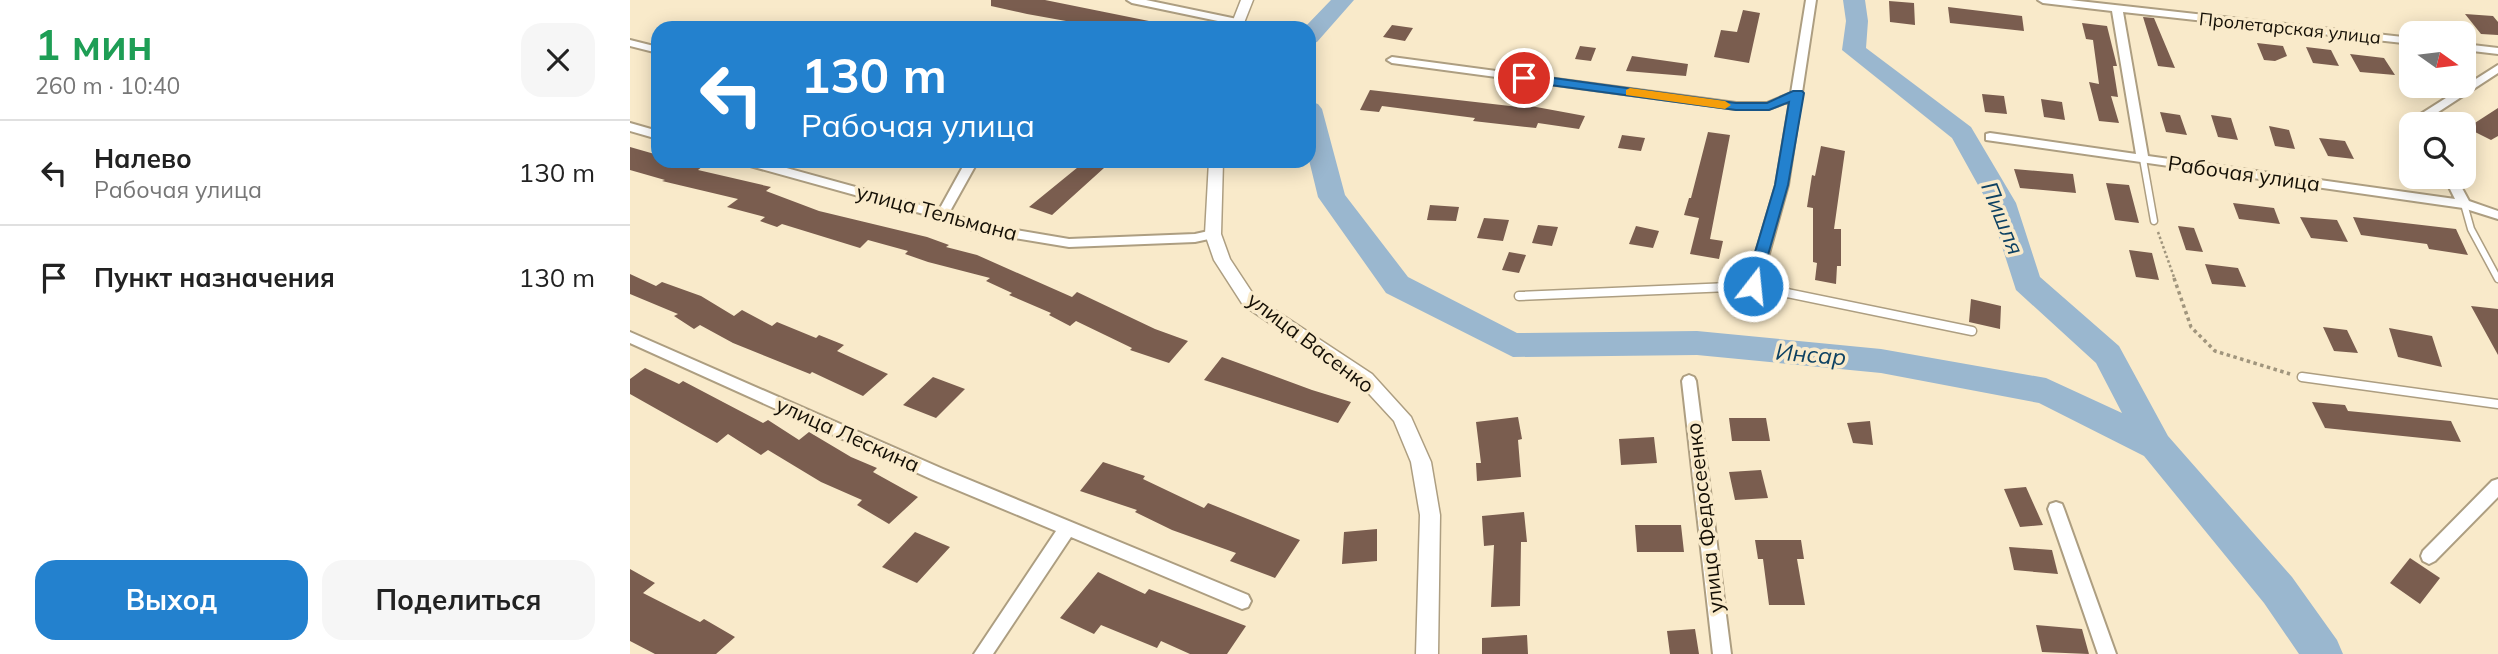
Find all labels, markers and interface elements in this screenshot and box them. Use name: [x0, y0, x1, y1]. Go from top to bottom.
street label: Пролетарская улица: [2198, 7, 2382, 49]
text: 1 мин: [35, 18, 153, 71]
north arrow: [2399, 21, 2476, 98]
map controls: [2399, 21, 2476, 189]
button: close: [521, 23, 595, 97]
text: 130 m: [801, 44, 947, 105]
pin: [1494, 48, 1554, 108]
icon: left: [686, 49, 777, 140]
icon: arrive: [1505, 59, 1543, 97]
text: 260 m · 10:40: [35, 71, 180, 100]
text: Рабочая улица: [801, 105, 1035, 145]
button: search: [2399, 112, 2476, 189]
text: Налево: [94, 142, 192, 175]
street label: Рабочая улица: [2166, 149, 2322, 197]
icon: left: [35, 154, 73, 192]
text: 130 m: [519, 156, 595, 189]
text: Рабочая улица: [94, 175, 262, 204]
water label: Пишля: [1975, 177, 2031, 259]
street label: улица Тельмана: [854, 178, 1020, 246]
position arrow: [1716, 249, 1790, 323]
icon: arrive: [35, 259, 73, 297]
text: Пункт назначения: [94, 261, 335, 294]
text: 130 m: [519, 261, 595, 294]
street label: улица Васенко: [1242, 286, 1380, 398]
water label: Инсар: [1775, 336, 1847, 372]
street label: улица Лескина: [772, 391, 924, 477]
street label: улица Федосеенко: [1679, 421, 1729, 615]
button: Выход: [35, 560, 308, 640]
button: Поделиться: [322, 560, 595, 640]

